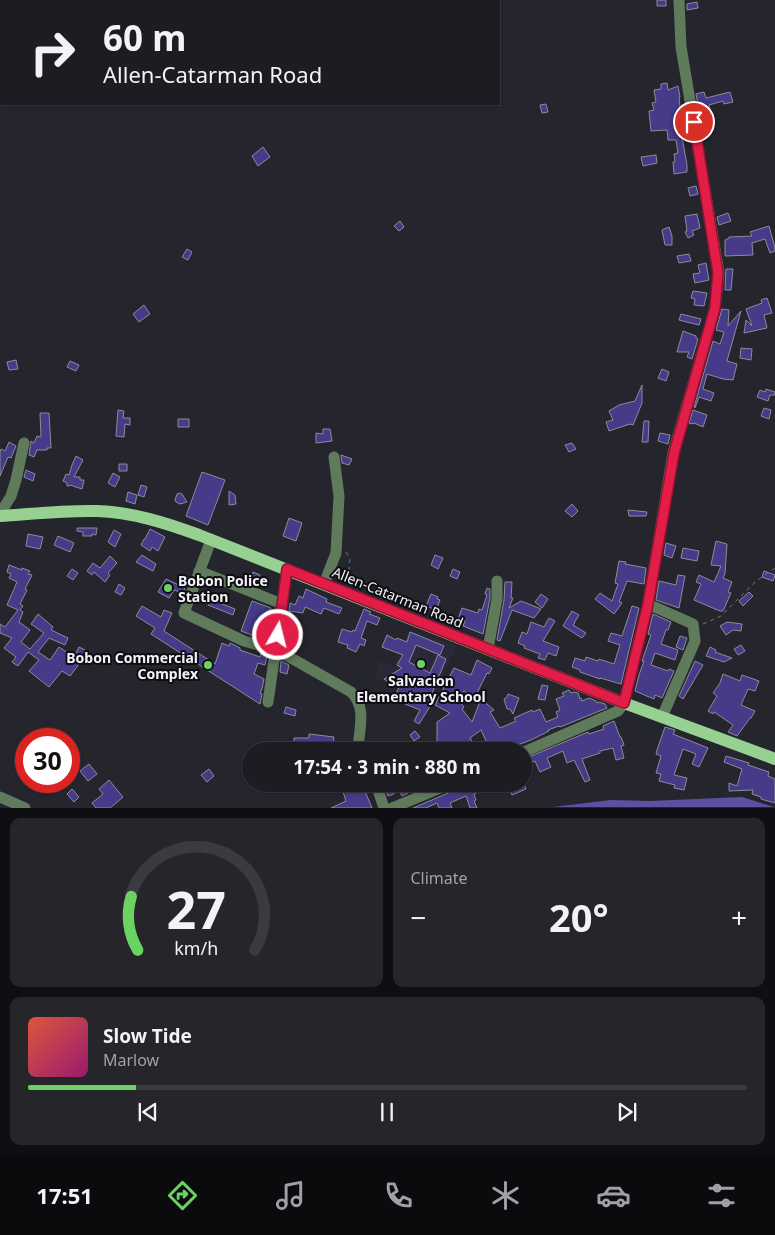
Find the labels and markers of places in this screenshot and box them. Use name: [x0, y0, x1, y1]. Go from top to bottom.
pin: [673, 101, 715, 143]
place label: Bobon Police Station: [178, 571, 268, 606]
marker: Bobon Police Station: [162, 582, 174, 594]
place label: Bobon Commercial Complex: [66, 648, 199, 683]
marker: Salvacion Elementary School: [415, 658, 427, 670]
marker: Bobon Commercial Complex: [202, 659, 214, 671]
place label: Salvacion Elementary School: [356, 671, 486, 706]

